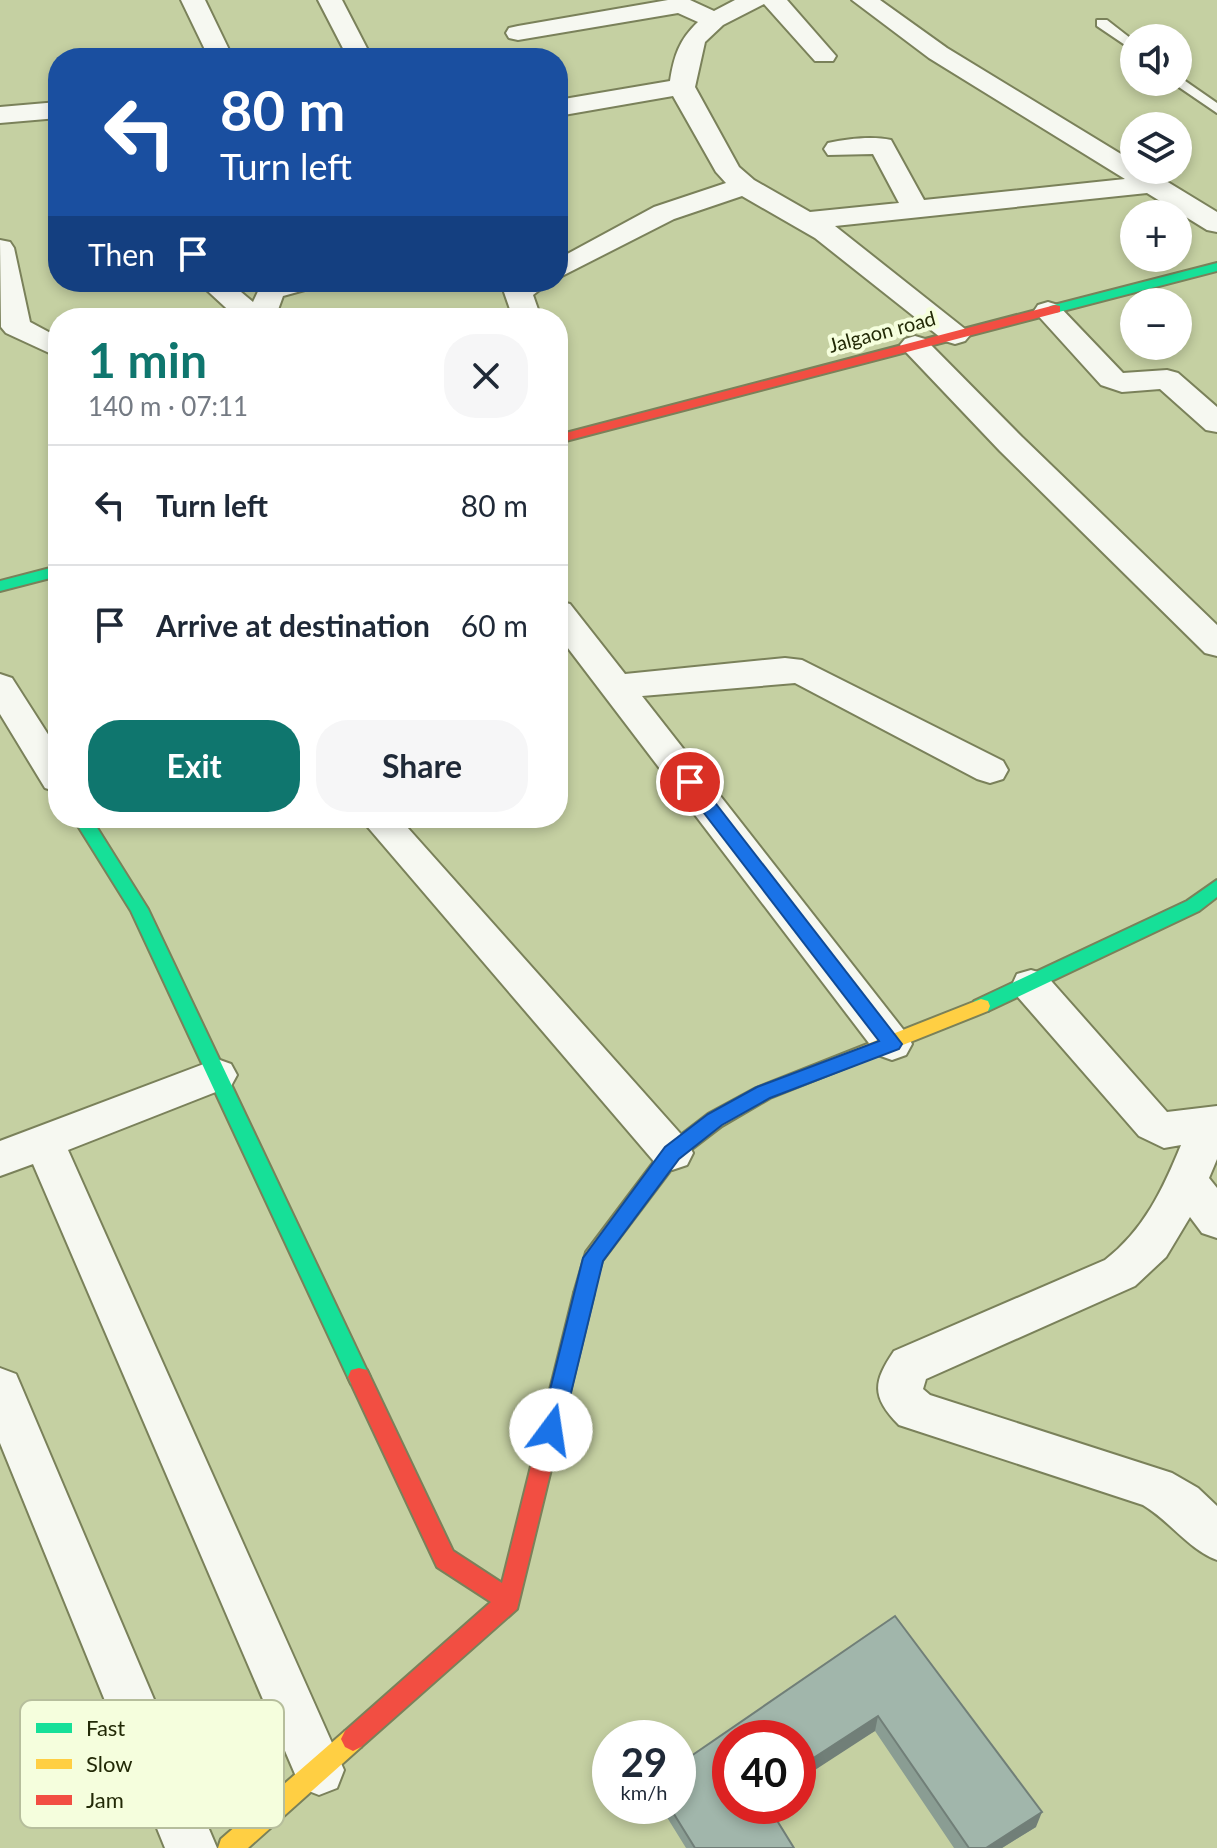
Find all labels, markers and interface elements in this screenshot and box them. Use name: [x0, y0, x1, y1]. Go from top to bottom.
map controls: [1120, 24, 1192, 360]
button: sound: [1120, 24, 1192, 96]
text: 80 m: [220, 76, 345, 143]
icon: left: [88, 80, 192, 184]
button: layers: [1120, 112, 1192, 184]
text: Turn left: [220, 144, 352, 188]
button: +: [1120, 200, 1192, 272]
icon: arrive: [171, 232, 215, 276]
text: Then: [88, 236, 155, 272]
button: −: [1120, 288, 1192, 360]
street label: Jalgaon road: [825, 305, 938, 357]
text: 1 min: [88, 331, 207, 388]
button: close: [444, 334, 528, 418]
text: 140 m · 07:11: [88, 390, 248, 422]
icon: left: [88, 483, 132, 527]
text: Turn left: [156, 487, 268, 523]
text: 80 m: [461, 487, 528, 523]
icon: arrive: [88, 603, 132, 647]
text: Arrive at destination: [156, 607, 430, 643]
text: 60 m: [461, 607, 528, 643]
button: Exit: [88, 720, 300, 812]
button: Share: [316, 720, 528, 812]
pin: [656, 748, 724, 816]
icon: arrive: [668, 760, 712, 804]
position arrow: [509, 1388, 593, 1472]
legend: [20, 1700, 284, 1828]
text: Fast: [86, 1714, 125, 1741]
speed limit sign: 40: [712, 1720, 816, 1824]
text: 29: [621, 1738, 667, 1786]
text: Slow: [86, 1750, 133, 1777]
text: km/h: [621, 1780, 667, 1804]
text: Jam: [86, 1786, 124, 1813]

